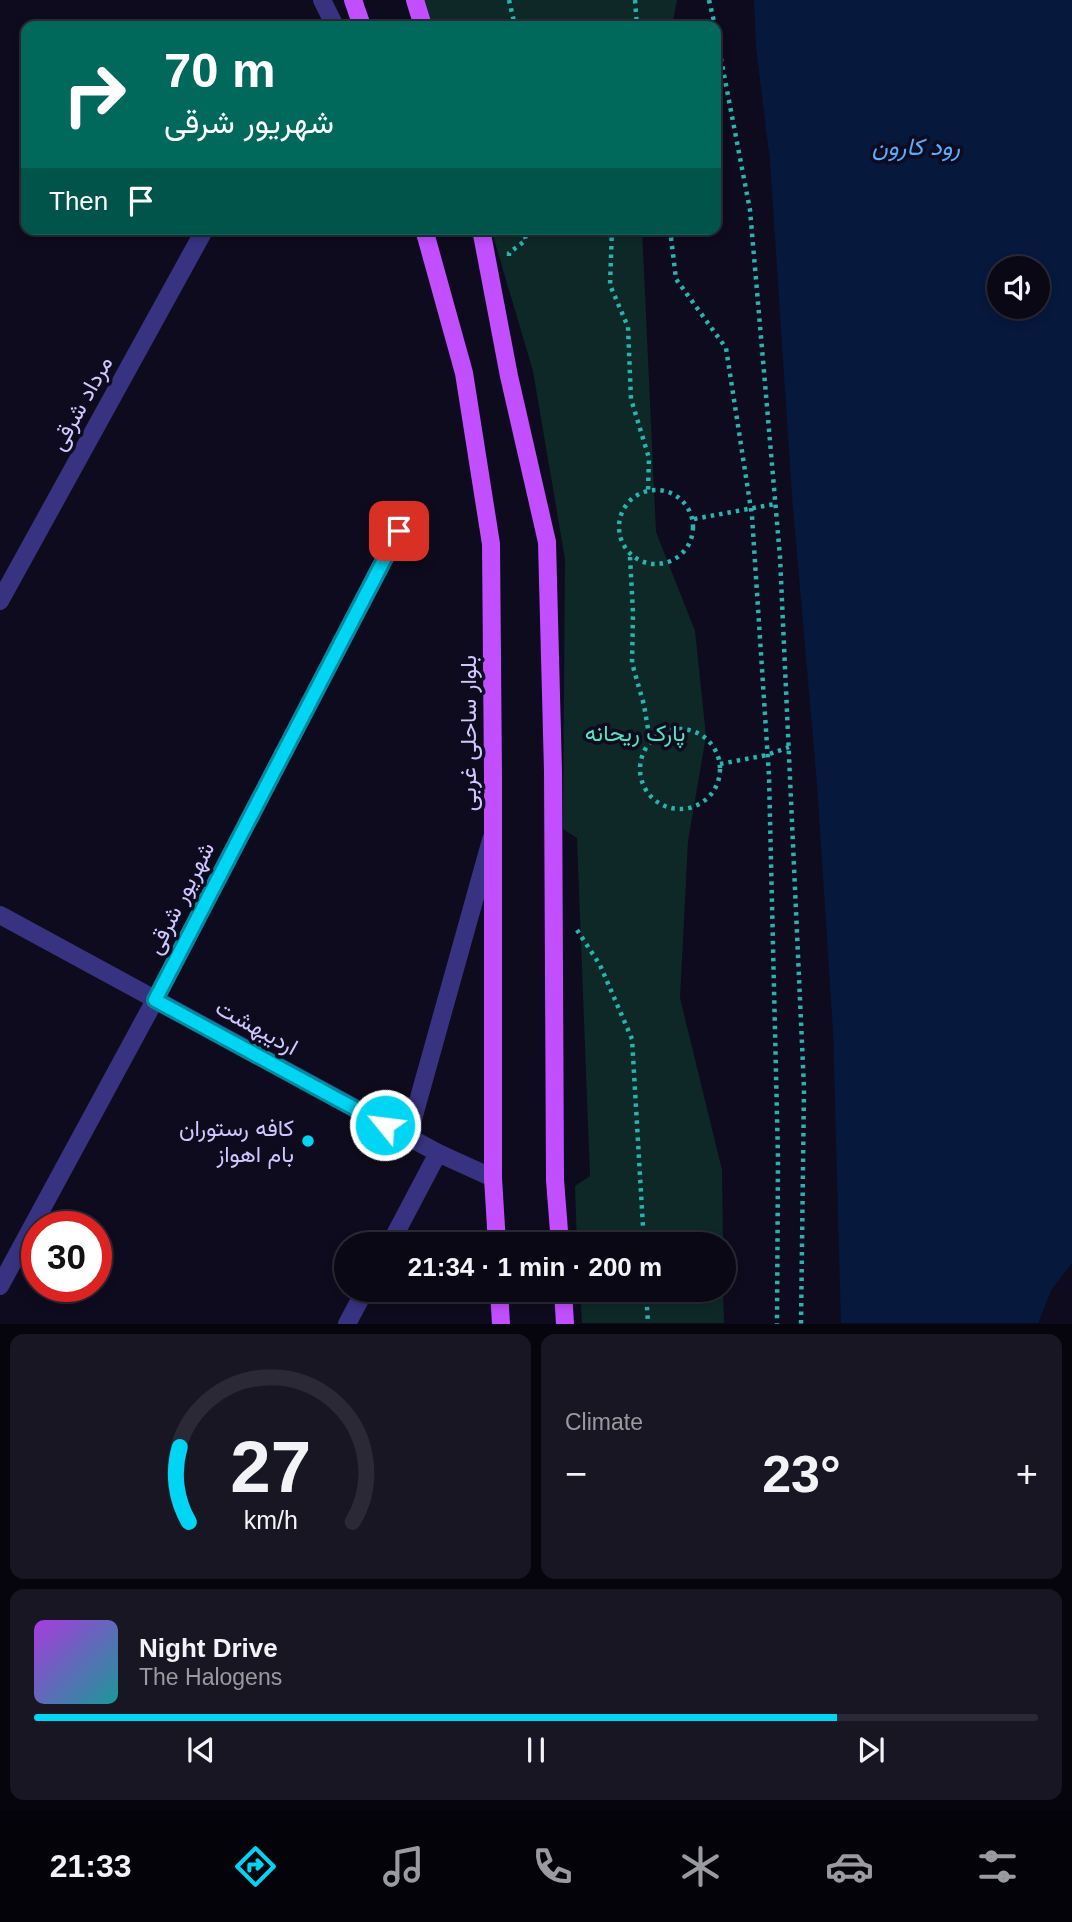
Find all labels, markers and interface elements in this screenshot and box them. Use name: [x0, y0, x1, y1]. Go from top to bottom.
text: 70 m: [164, 43, 276, 97]
icon: right: [49, 49, 140, 140]
text: شهریور شرقی: [164, 104, 334, 140]
water label: رود کارون: [872, 133, 960, 162]
icon: arrive: [122, 182, 160, 220]
text: Then: [49, 186, 108, 216]
map controls: [987, 256, 1050, 319]
button: sound: [987, 256, 1050, 319]
street label: مرداد شرقی: [44, 351, 119, 456]
pin: [369, 501, 429, 561]
icon: arrive: [380, 512, 418, 550]
street label: بلوار ساحلی غربی: [455, 655, 483, 811]
park label: پارک ریحانه: [585, 720, 685, 749]
street label: شهریور شرقی: [141, 838, 221, 959]
street label: اردیبهشت: [210, 994, 303, 1062]
position arrow: [348, 1088, 422, 1162]
place label: کافه رستوران بام اهواز: [179, 1115, 294, 1169]
marker: کافه رستوران بام اهواز: [300, 1133, 316, 1149]
speed limit sign: 30: [21, 1211, 112, 1302]
text: 21:34 · 1 min · 200 m: [408, 1252, 662, 1282]
text: Climate: [565, 1409, 643, 1435]
text: 27: [230, 1427, 311, 1508]
text: 23°: [762, 1445, 841, 1503]
text: −: [565, 1453, 587, 1495]
text: +: [1016, 1453, 1038, 1495]
text: km/h: [243, 1506, 298, 1534]
text: Night Drive: [139, 1633, 278, 1663]
text: The Halogens: [139, 1664, 282, 1690]
icon: previous: [182, 1731, 220, 1769]
icon: pause: [517, 1731, 555, 1769]
icon: next: [852, 1731, 890, 1769]
icon: directions: [231, 1842, 280, 1891]
icon: music: [379, 1842, 428, 1891]
icon: phone: [528, 1842, 577, 1891]
icon: climate: [676, 1842, 725, 1891]
icon: car: [825, 1842, 874, 1891]
icon: filters: [973, 1842, 1022, 1891]
text: 21:33: [50, 1848, 132, 1884]

